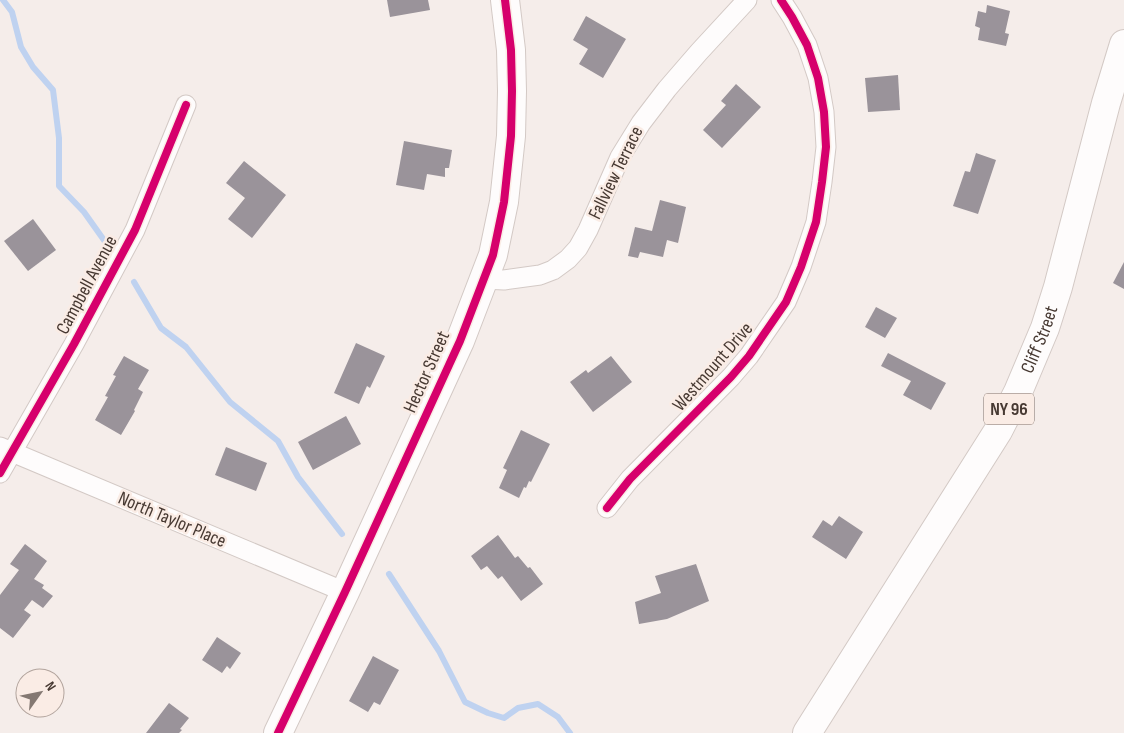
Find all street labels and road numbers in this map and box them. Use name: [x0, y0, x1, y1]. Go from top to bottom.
street label: Fallview Terrace: [584, 123, 648, 223]
street label: Campbell Avenue: [51, 232, 123, 338]
street label: Cliff Street: [1016, 303, 1063, 377]
street label: Westmount Drive: [668, 318, 758, 416]
street label: Hector Street: [399, 327, 455, 416]
road number: NY 96: [984, 394, 1034, 424]
street label: North Taylor Place: [115, 487, 229, 553]

